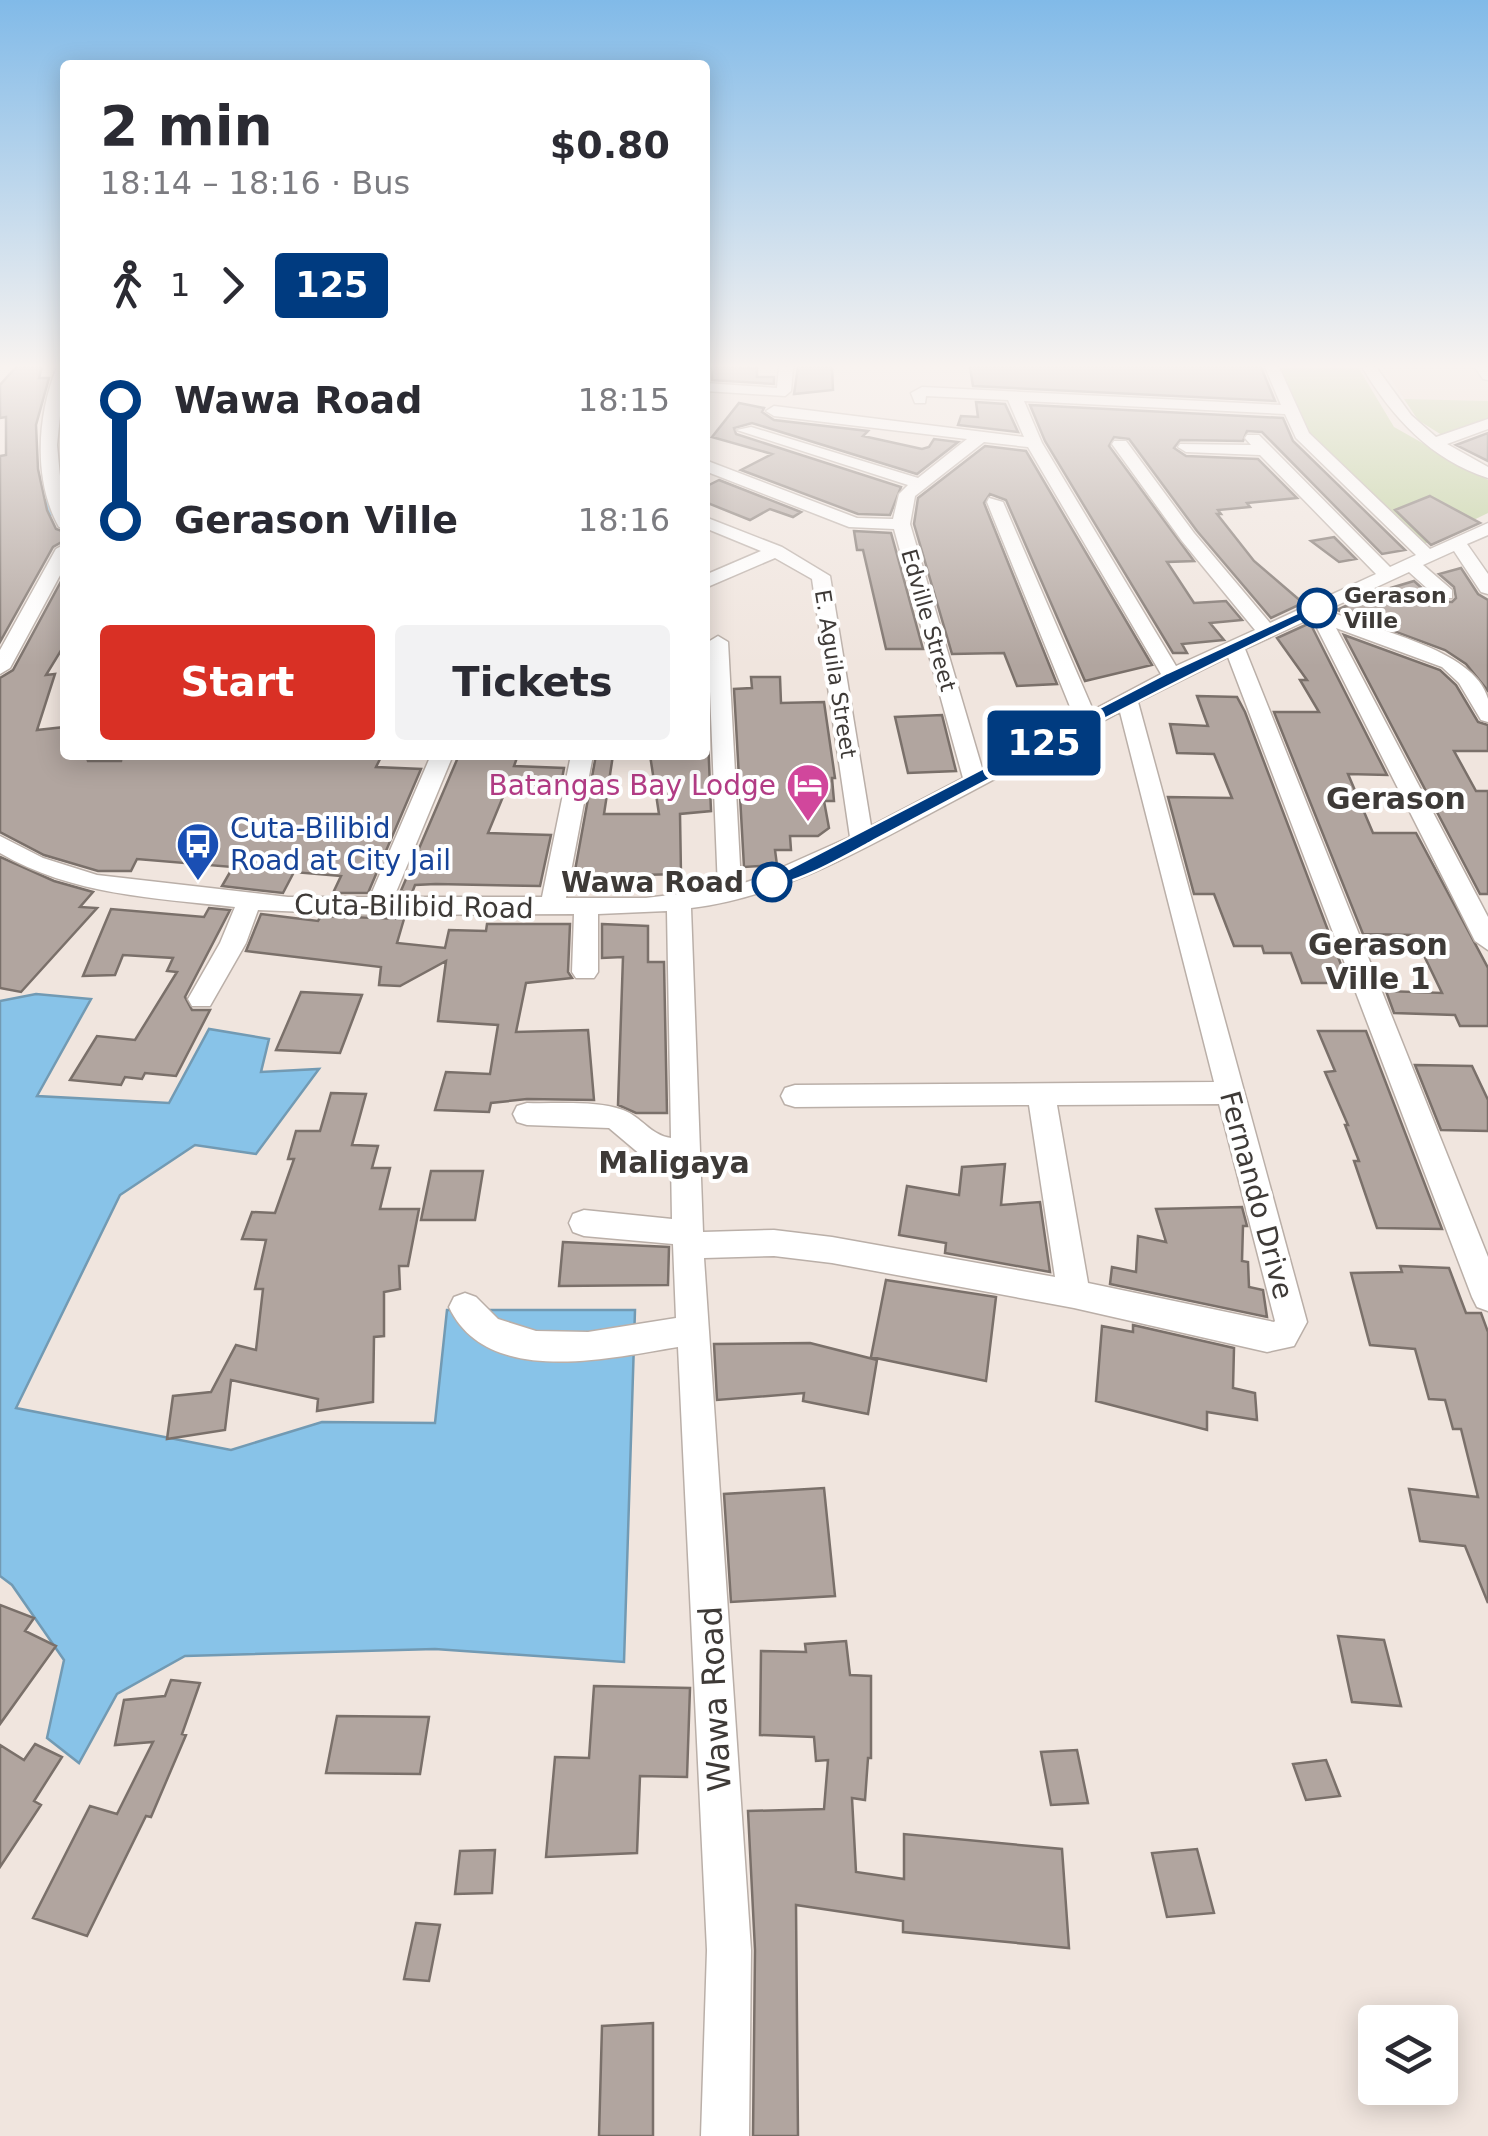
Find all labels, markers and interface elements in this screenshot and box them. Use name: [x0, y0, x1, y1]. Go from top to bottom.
text: 2 min: [100, 94, 273, 158]
text: $0.80: [550, 123, 670, 167]
text: 18:14 – 18:16 · Bus: [100, 164, 410, 202]
icon: walk: [100, 258, 155, 313]
icon: forward: [205, 258, 260, 313]
text: 125: [295, 265, 368, 305]
text: 1: [170, 266, 190, 304]
text: Wawa Road: [174, 378, 422, 422]
text: 18:15: [578, 381, 670, 419]
text: Gerason Ville: [174, 498, 458, 542]
text: 18:16: [578, 501, 670, 539]
street label: Edville Street: [896, 546, 961, 694]
place label: Gerason Ville: [1344, 583, 1447, 633]
street label: E. Aguila Street: [810, 588, 861, 761]
marker: Gerason Ville: [1298, 589, 1336, 627]
button: Start: [100, 625, 375, 740]
button: Tickets: [395, 625, 670, 740]
line badge: 125: [986, 710, 1102, 776]
text: 125: [1007, 723, 1081, 763]
hotel icon: Batangas Bay Lodge: [785, 762, 831, 823]
place label: Batangas Bay Lodge: [488, 769, 776, 802]
district label: Gerason: [1326, 781, 1466, 816]
place label: Cuta-Bilibid Road at City Jail: [230, 812, 451, 877]
bus stop icon: Cuta-Bilibid Road at City Jail: [175, 821, 221, 882]
marker: Wawa Road: [753, 863, 791, 901]
place label: Wawa Road: [561, 866, 744, 899]
street label: Cuta-Bilibid Road: [294, 888, 534, 925]
district label: Gerason Ville 1: [1308, 927, 1448, 996]
street label: Fernando Drive: [1213, 1088, 1300, 1303]
district label: Maligaya: [598, 1145, 750, 1180]
street label: Wawa Road: [691, 1605, 739, 1793]
map controls: [1358, 2005, 1458, 2105]
button: layers: [1358, 2005, 1458, 2105]

